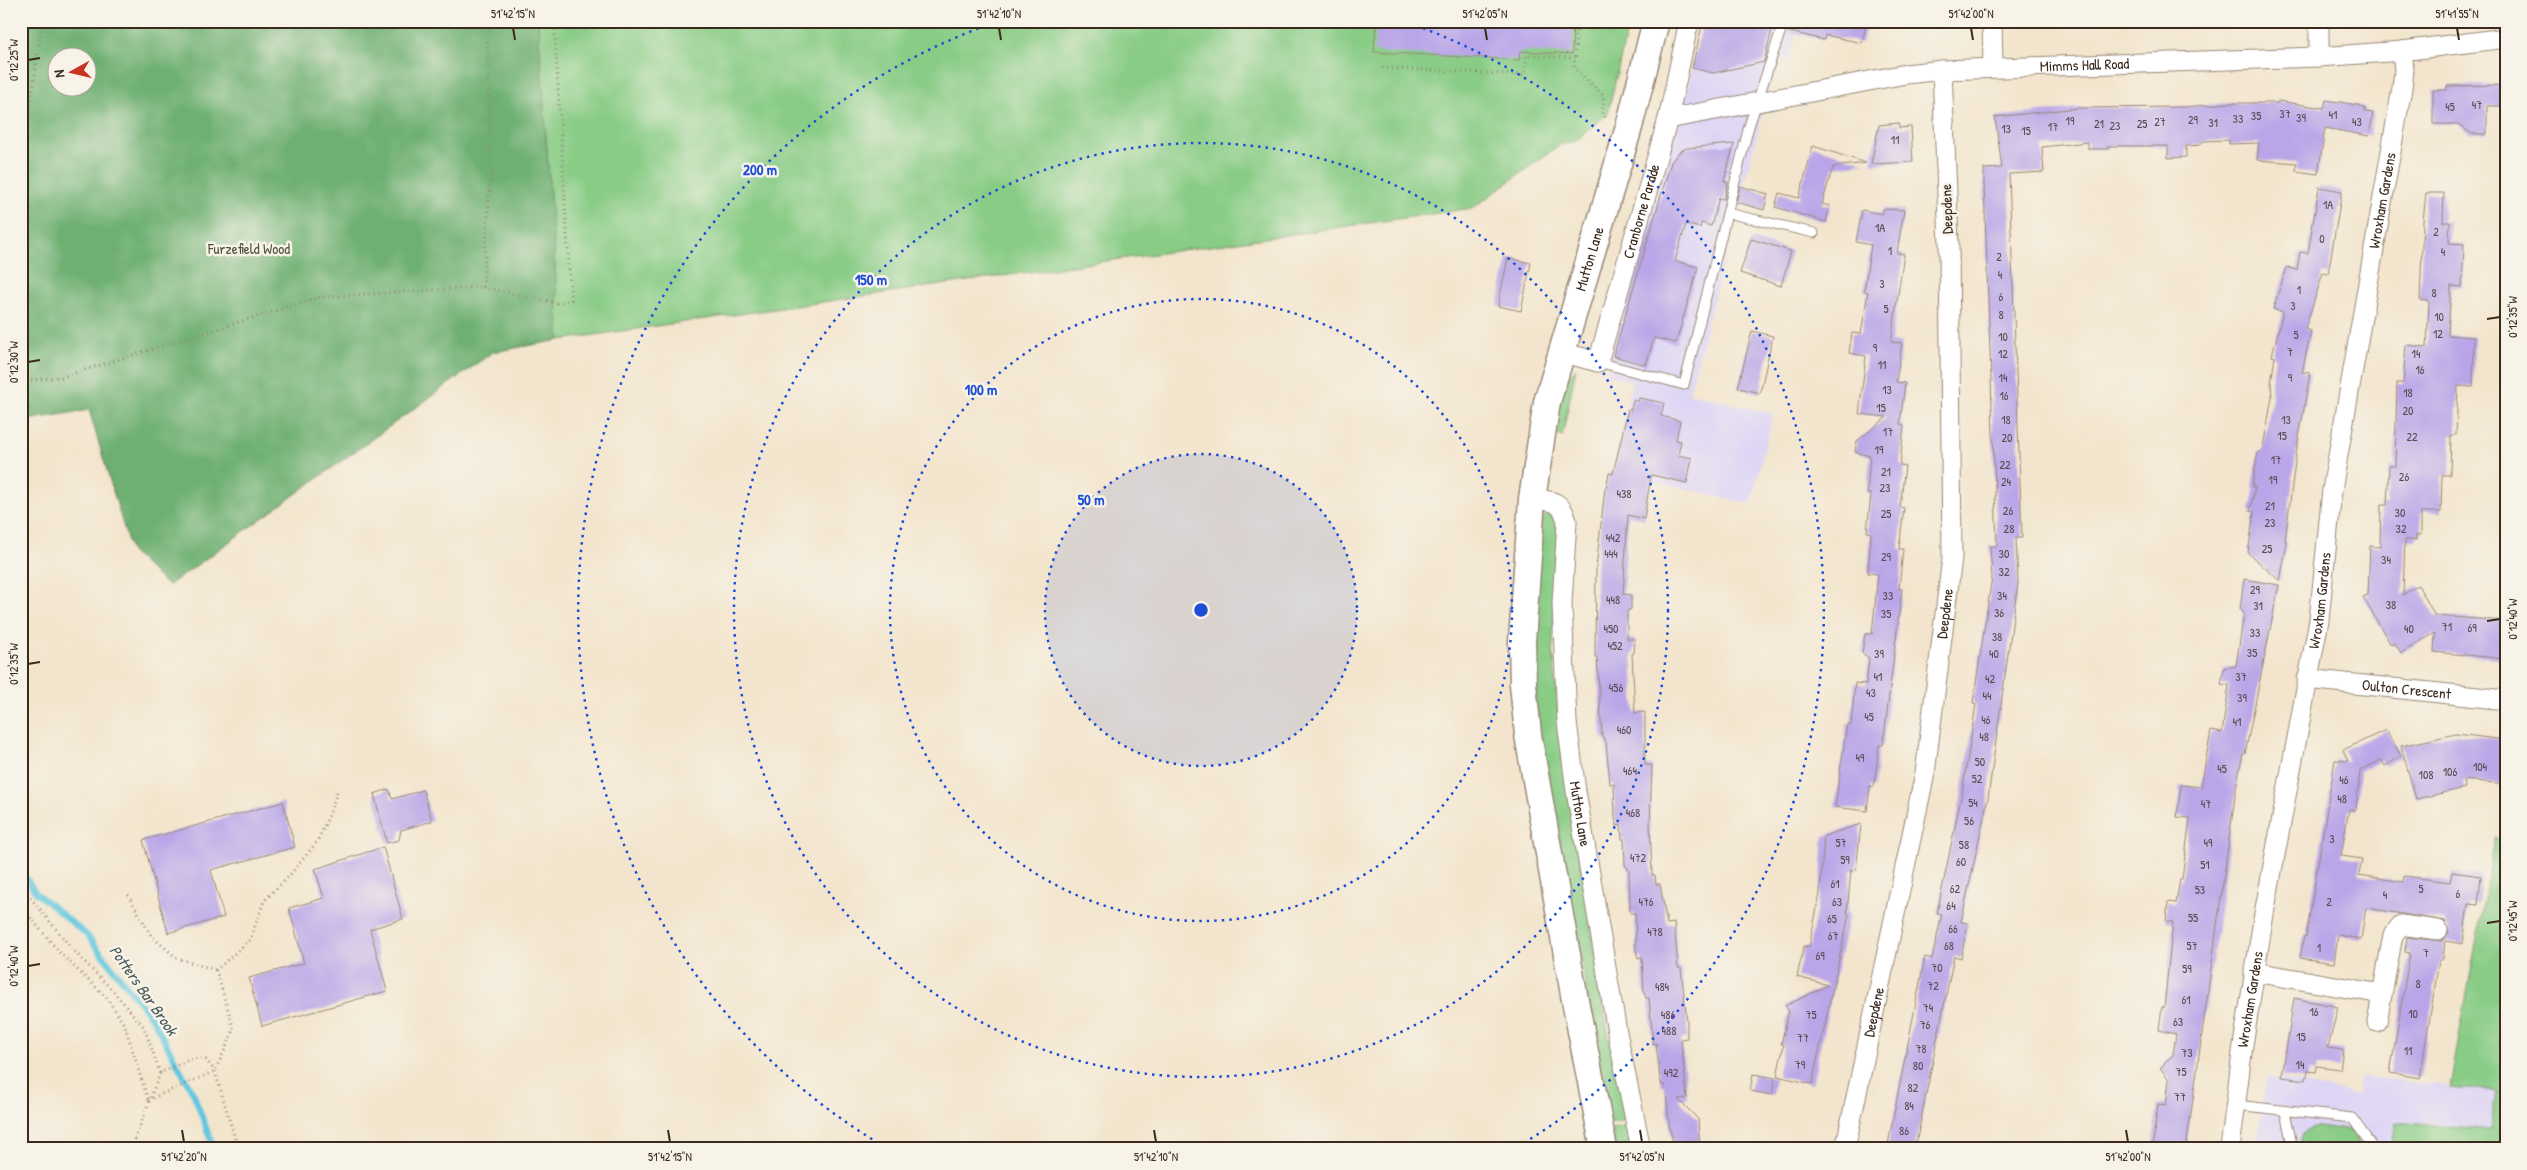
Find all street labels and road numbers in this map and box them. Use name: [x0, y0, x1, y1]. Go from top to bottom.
street label: Mimms Hall Road: [2039, 53, 2130, 77]
street label: Wroxham Gardens: [2363, 151, 2401, 250]
street label: Cranborne Parade: [1617, 162, 1664, 261]
street label: Deepdene: [1935, 184, 1958, 234]
street label: Mutton Lane: [1570, 224, 1609, 293]
street label: Wroxham Gardens: [2303, 551, 2336, 650]
street label: Deepdene: [1931, 587, 1958, 640]
street label: Oulton Crescent: [2361, 674, 2453, 704]
street label: Mutton Lane: [1565, 780, 1596, 848]
street label: Wroxham Gardens: [2232, 950, 2268, 1049]
street label: Deepdene: [1858, 985, 1889, 1039]

